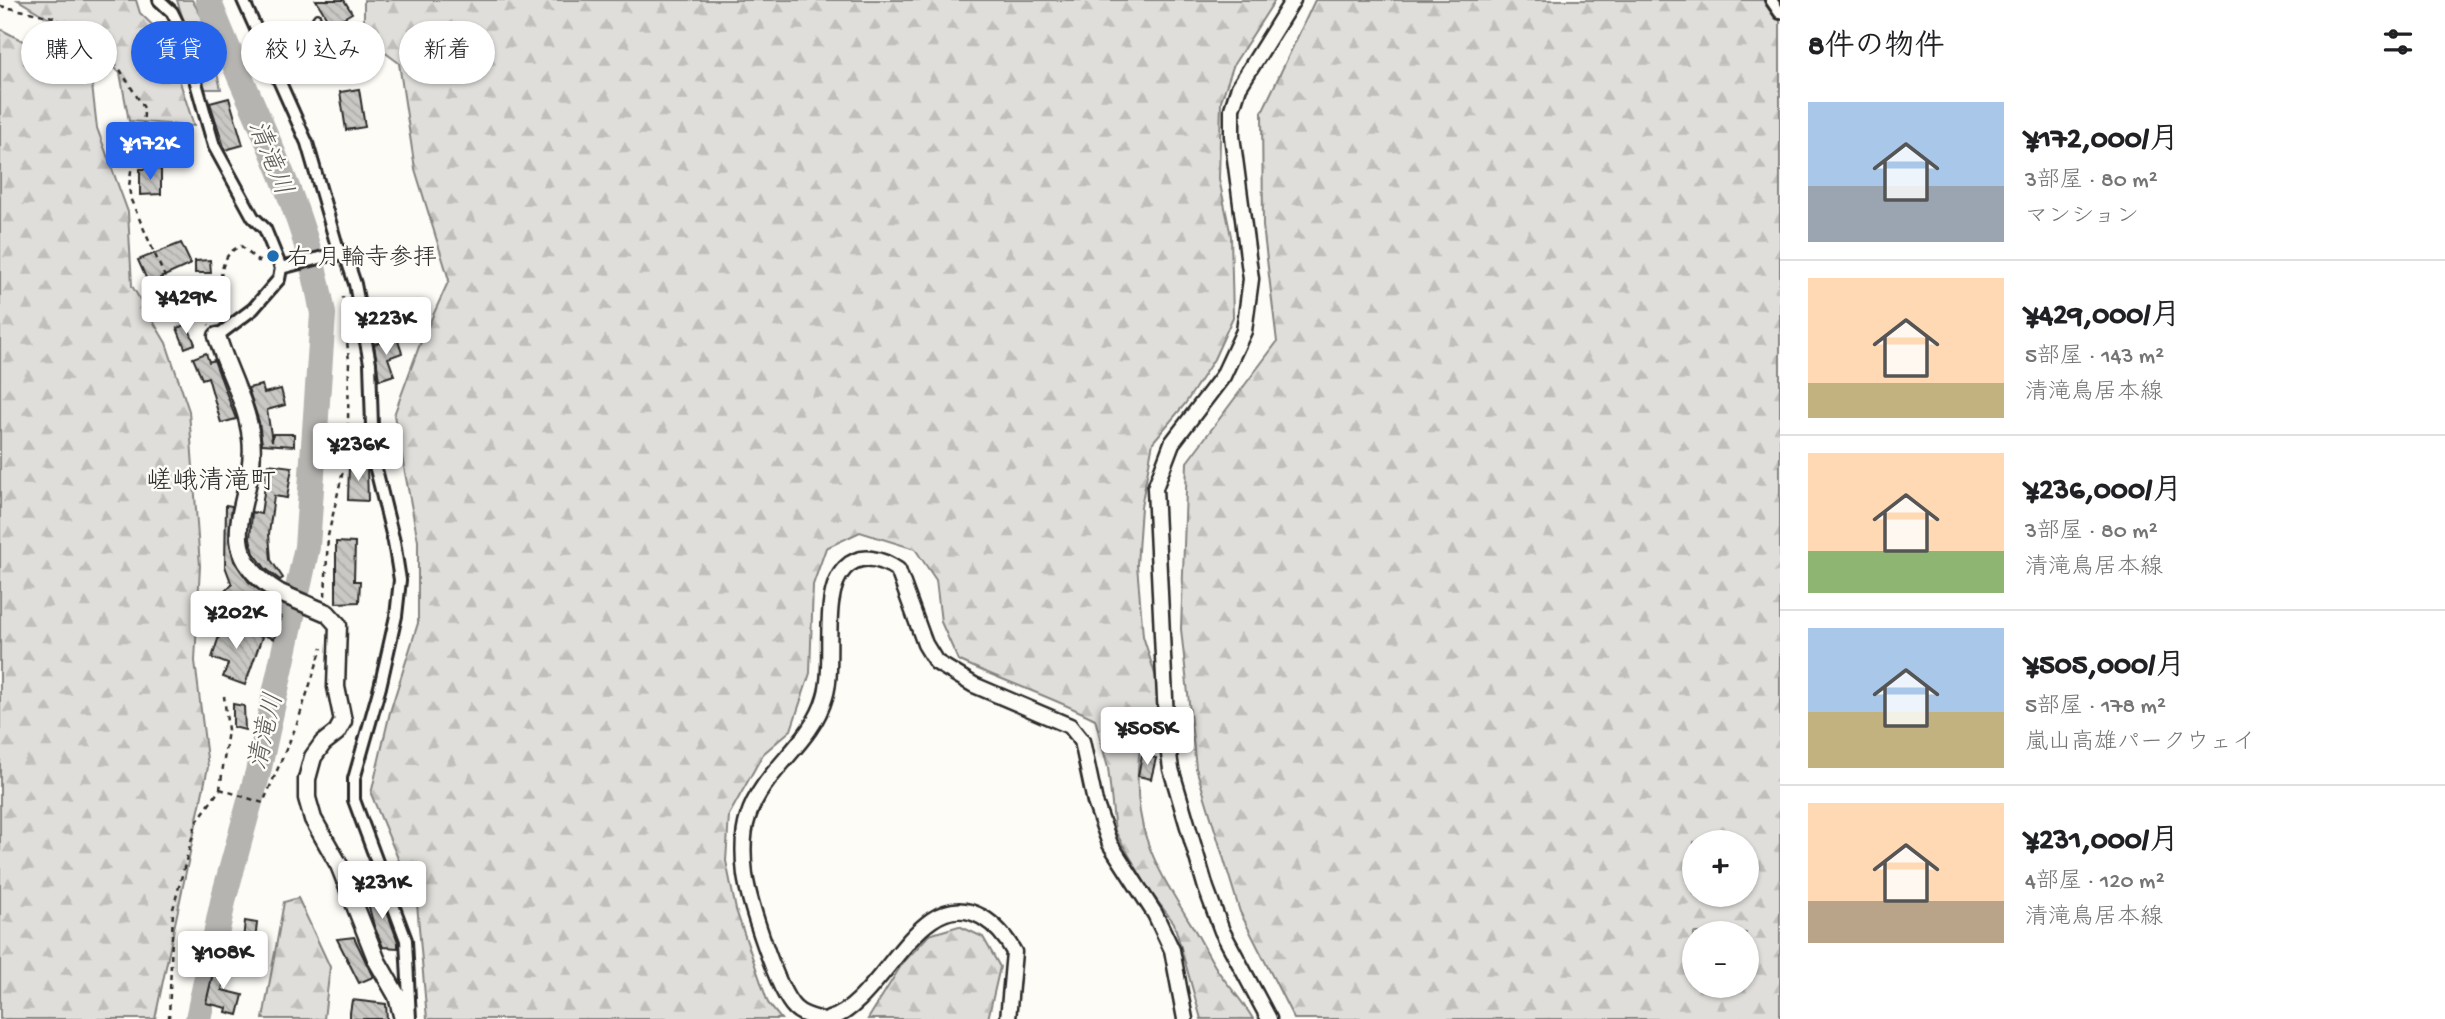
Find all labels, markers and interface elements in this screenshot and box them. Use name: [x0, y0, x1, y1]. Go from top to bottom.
chip: 購入: [21, 21, 117, 84]
chip: 賃貸: [131, 21, 227, 84]
chip: 絞り込み: [241, 21, 385, 84]
chip: 新着: [399, 21, 495, 84]
icon: filters: [2379, 23, 2417, 61]
text: 8件の物件: [1808, 31, 1944, 66]
water label: 清滝川: [239, 116, 299, 201]
pin: ¥172K: [101, 122, 199, 182]
text: ¥172,000/月: [2025, 124, 2179, 159]
icon: home: [1864, 130, 1948, 214]
text: ¥172K: [122, 131, 178, 158]
text: 3部屋 · 80 m²: [2025, 168, 2158, 195]
text: マンション: [2025, 204, 2139, 231]
place label: 右 月輪寺参拝: [287, 244, 437, 274]
marker: 右 月輪寺参拝: [265, 248, 281, 264]
pin: ¥429K: [137, 276, 235, 336]
text: ¥429K: [157, 285, 215, 312]
pin: ¥223K: [337, 298, 435, 357]
text: ¥429,000/月: [2025, 300, 2181, 335]
text: ¥223K: [357, 306, 415, 333]
icon: home: [1864, 306, 1948, 390]
text: 5部屋 · 143 m²: [2025, 344, 2164, 371]
text: 清滝鳥居本線: [2025, 380, 2163, 407]
pin: ¥236K: [309, 424, 407, 483]
text: ¥236K: [329, 432, 387, 459]
district label: 嵯峨清滝町: [146, 466, 276, 499]
text: ¥236,000/月: [2025, 475, 2182, 510]
icon: home: [1864, 481, 1948, 565]
text: 3部屋 · 80 m²: [2025, 519, 2158, 546]
text: 清滝鳥居本線: [2025, 555, 2163, 582]
pin: ¥202K: [187, 592, 285, 651]
text: ¥202K: [207, 600, 265, 627]
text: ¥505,000/月: [2025, 650, 2185, 685]
icon: home: [1864, 656, 1948, 740]
water label: 清滝川: [243, 690, 292, 774]
text: 5部屋 · 178 m²: [2025, 694, 2166, 721]
pin: ¥505K: [1098, 708, 1196, 767]
text: ¥505K: [1117, 716, 1177, 743]
text: 嵐山高雄パークウェイ: [2025, 730, 2255, 757]
text: ¥231,000/月: [2025, 825, 2179, 860]
map controls: [1682, 830, 1759, 998]
button: +: [1682, 830, 1759, 907]
icon: home: [1864, 831, 1948, 915]
pin: ¥231K: [333, 862, 431, 921]
text: 4部屋 · 120 m²: [2025, 869, 2165, 896]
text: ¥231K: [354, 870, 410, 897]
text: 清滝鳥居本線: [2025, 905, 2163, 932]
button: −: [1682, 921, 1759, 998]
pin: ¥108K: [174, 932, 272, 991]
text: ¥108K: [194, 940, 252, 967]

